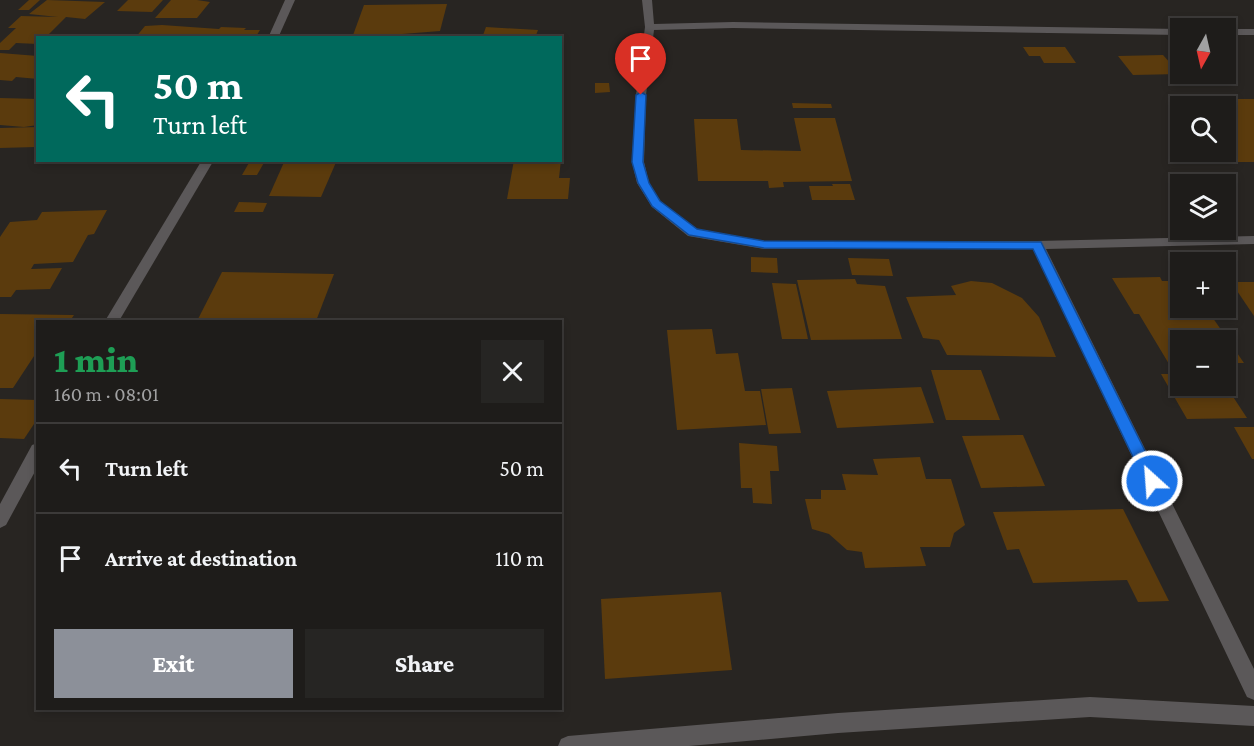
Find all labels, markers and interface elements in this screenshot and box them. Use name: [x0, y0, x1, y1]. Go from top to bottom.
north arrow: [1170, 18, 1236, 84]
map controls: [1170, 18, 1236, 396]
pin: [615, 33, 666, 95]
icon: arrive: [624, 42, 657, 75]
icon: left: [54, 60, 132, 138]
text: 50 m: [153, 61, 243, 108]
button: search: [1170, 96, 1236, 162]
text: Turn left: [153, 110, 247, 140]
button: layers: [1170, 174, 1236, 240]
button: +: [1170, 252, 1236, 318]
button: −: [1170, 330, 1236, 396]
text: 1 min: [54, 340, 138, 380]
button: close: [481, 340, 544, 403]
text: 160 m · 08:01: [54, 383, 159, 405]
position arrow: [1120, 449, 1184, 513]
icon: left: [54, 452, 87, 485]
text: Turn left: [105, 456, 188, 481]
text: 50 m: [499, 456, 544, 481]
icon: arrive: [54, 542, 87, 575]
text: Arrive at destination: [105, 546, 297, 571]
text: 110 m: [495, 546, 544, 571]
button: Exit: [54, 629, 293, 698]
button: Share: [305, 629, 544, 698]

